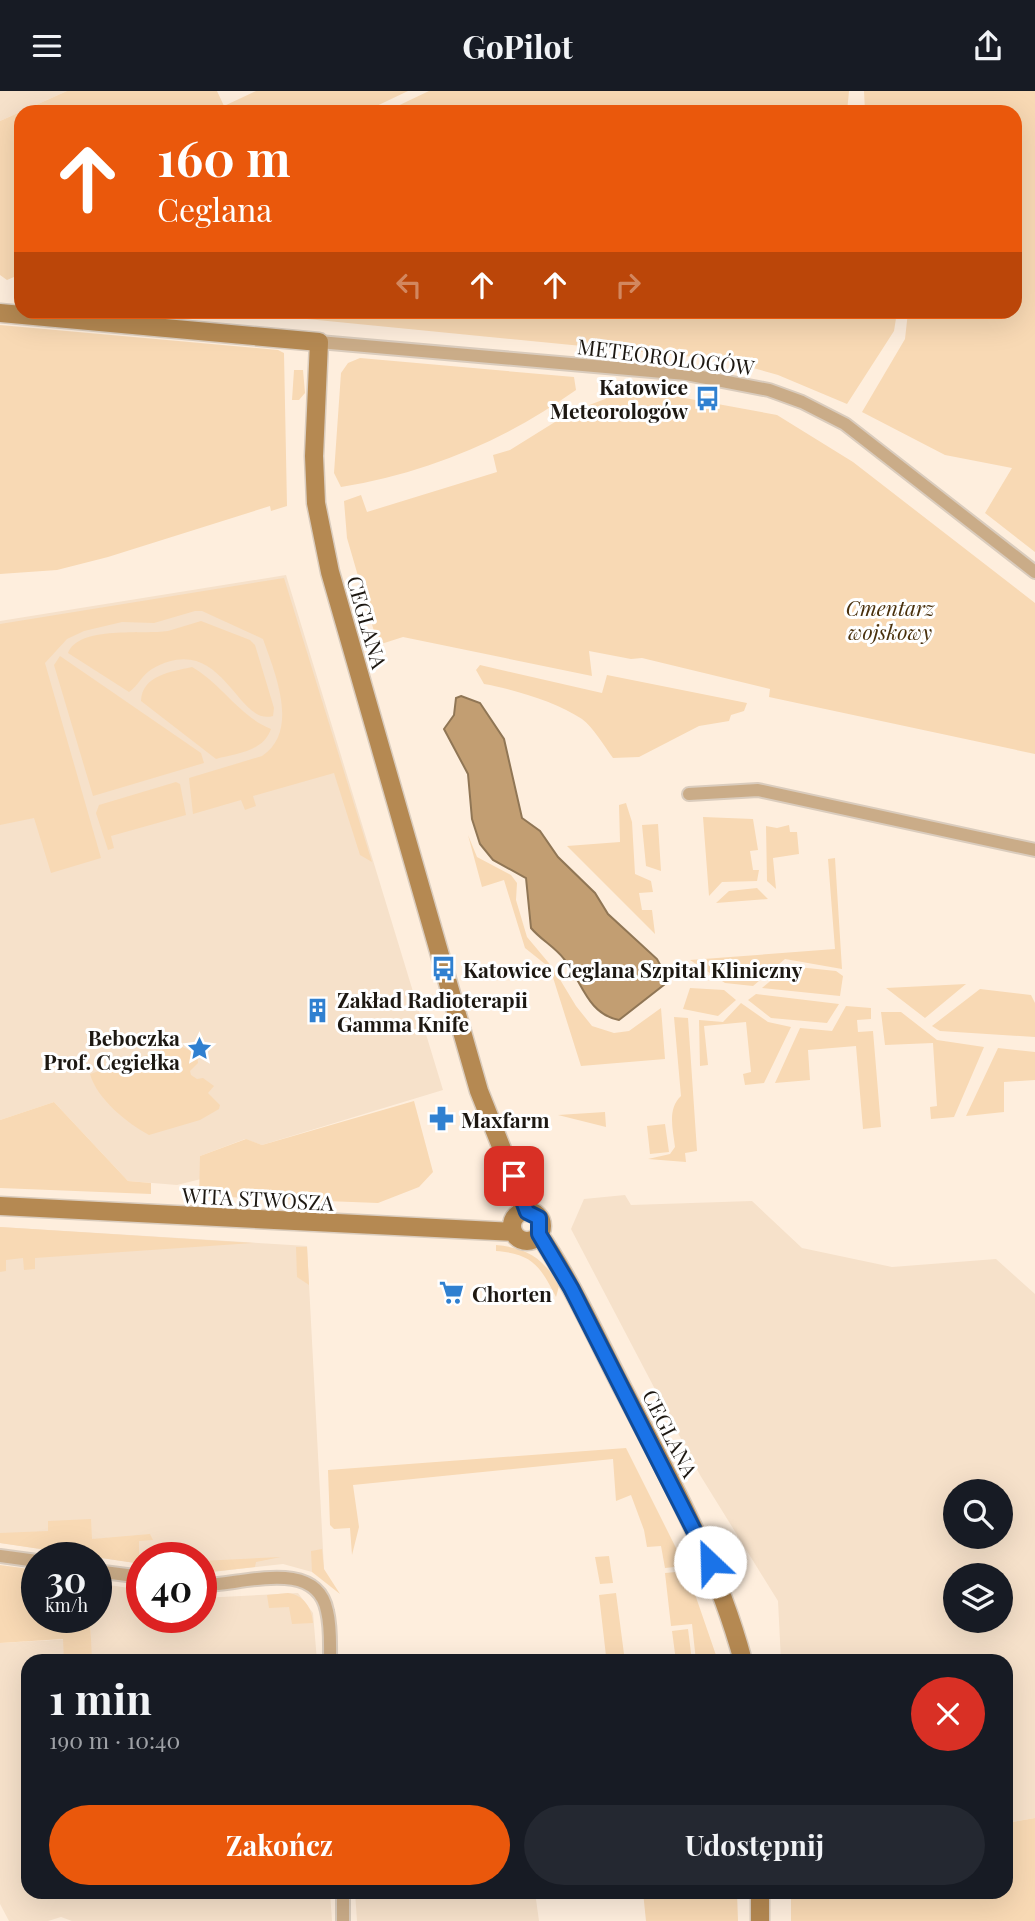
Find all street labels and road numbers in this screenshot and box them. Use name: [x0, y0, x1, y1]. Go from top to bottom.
street label: METEOROLOGÓW: [576, 331, 757, 381]
street label: CEGLANA: [341, 572, 395, 672]
street label: WITA STWOSZA: [180, 1180, 336, 1216]
street label: CEGLANA: [637, 1384, 705, 1482]

